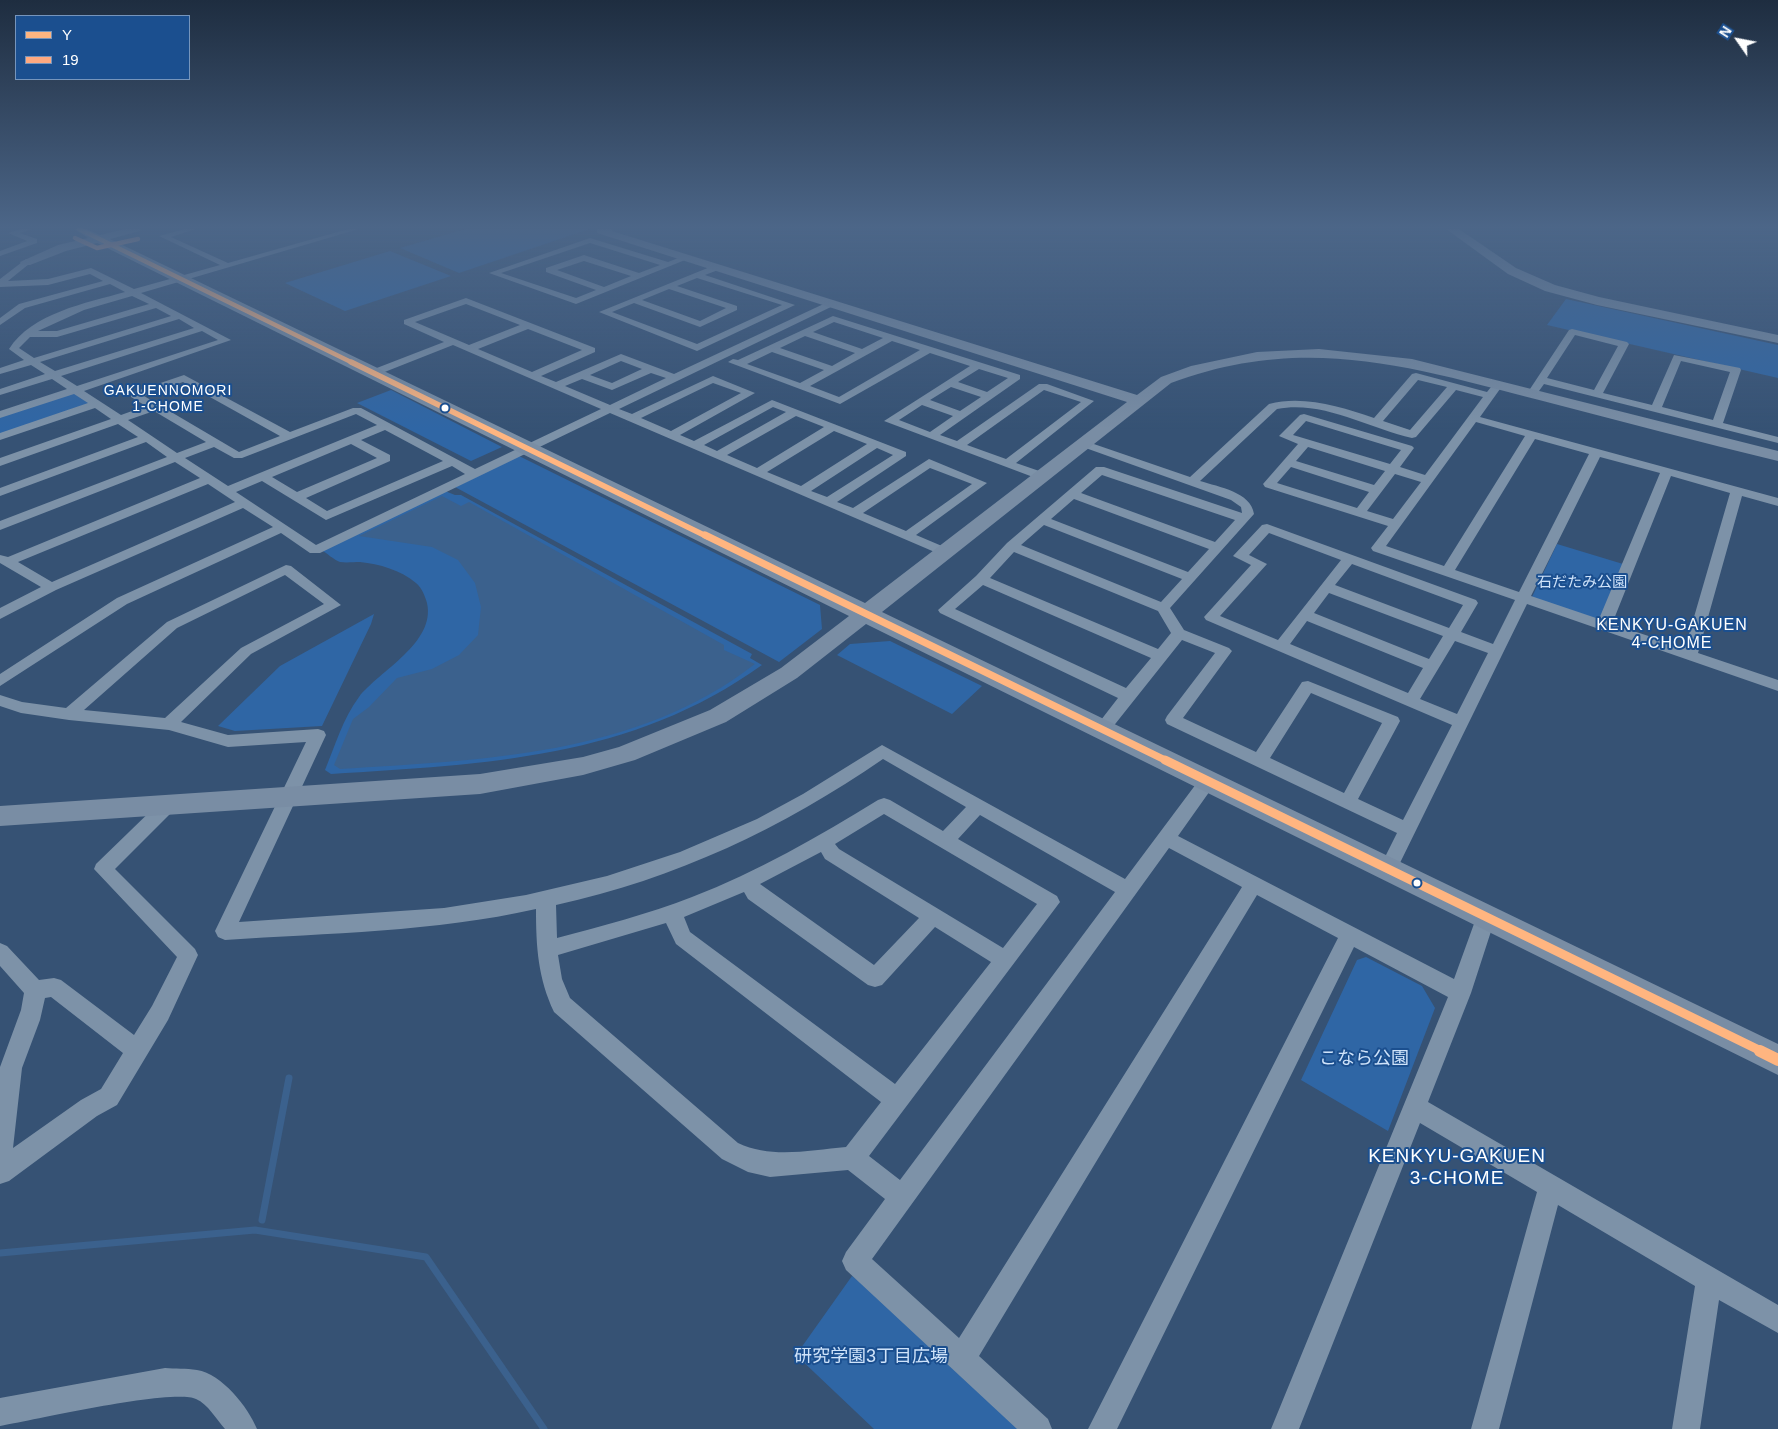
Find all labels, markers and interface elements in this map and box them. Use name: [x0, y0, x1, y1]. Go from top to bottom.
legend: [15, 15, 190, 80]
north arrow: [1713, 15, 1763, 65]
text: N: [1716, 23, 1735, 40]
text: Y: [62, 26, 72, 43]
text: 19: [62, 51, 79, 68]
district label: GAKUENNOMORI 1-CHOME: [102, 383, 234, 416]
unlabelled marker: [440, 403, 450, 413]
park label: 石だたみ公園: [1537, 574, 1627, 592]
district label: KENKYU-GAKUEN 4-CHOME: [1595, 616, 1749, 654]
unlabelled marker: [1412, 878, 1422, 888]
park label: こなら公園: [1319, 1048, 1409, 1070]
district label: KENKYU-GAKUEN 3-CHOME: [1367, 1146, 1547, 1190]
park label: 研究学園3丁目広場: [794, 1346, 948, 1368]

